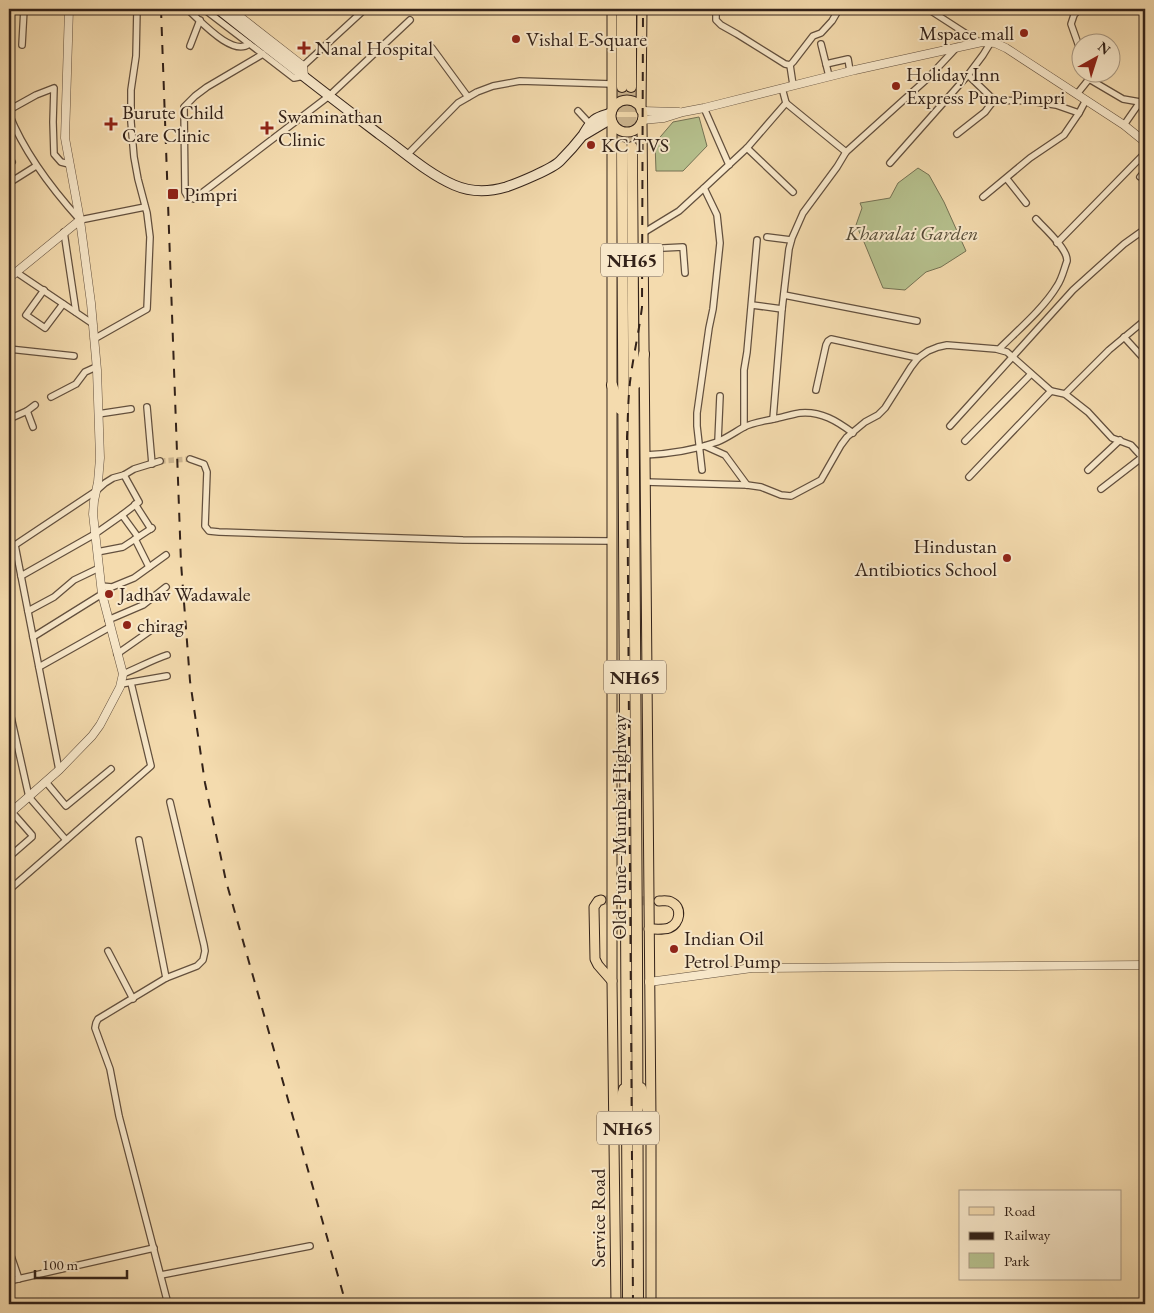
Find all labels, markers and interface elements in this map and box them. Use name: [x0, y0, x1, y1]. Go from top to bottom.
place label: Mspace mall: [919, 20, 1014, 46]
place label: Vishal E-Square: [526, 26, 647, 52]
marker: Mspace mall: [1018, 27, 1030, 39]
north arrow: [1072, 32, 1122, 82]
marker: Vishal E-Square: [510, 33, 522, 45]
place label: Nanal Hospital: [315, 35, 433, 61]
text: N: [1094, 37, 1115, 59]
marker: Nanal Hospital: [297, 41, 311, 55]
place label: Holiday Inn Express Pune Pimpri: [906, 61, 1065, 110]
marker: Holiday Inn Express Pune Pimpri: [890, 80, 902, 92]
place label: Burute Child Care Clinic: [122, 99, 225, 148]
place label: Swaminathan Clinic: [278, 103, 383, 152]
marker: Burute Child Care Clinic: [104, 117, 118, 131]
marker: Swaminathan Clinic: [260, 121, 274, 135]
place label: KC TVS: [601, 132, 669, 158]
marker: KC TVS: [585, 139, 597, 151]
place label: Pimpri: [184, 181, 238, 207]
marker: Pimpri: [166, 187, 180, 201]
park label: Kharalai Garden: [845, 220, 978, 246]
road number: NH65: [601, 244, 663, 276]
place label: Hindustan Antibiotics School: [854, 533, 997, 582]
marker: Hindustan Antibiotics School: [1001, 552, 1013, 564]
place label: Jadhav Wadawale: [117, 581, 251, 607]
marker: Jadhav Wadawale: [103, 588, 115, 600]
place label: chirag: [137, 612, 184, 638]
marker: chirag: [121, 619, 133, 631]
road number: NH65: [604, 660, 666, 694]
street label: Old Pune–Mumbai Highway: [606, 714, 632, 940]
place label: Indian Oil Petrol Pump: [684, 925, 781, 974]
marker: Indian Oil Petrol Pump: [668, 943, 680, 955]
road number: NH65: [597, 1112, 659, 1144]
street label: Service Road: [585, 1168, 611, 1267]
legend: [959, 1190, 1122, 1280]
text: Road: [1004, 1201, 1036, 1220]
text: Railway: [1004, 1225, 1051, 1244]
scale bar: [35, 1248, 128, 1280]
text: Park: [1004, 1251, 1031, 1270]
text: 100 m: [42, 1255, 79, 1274]

